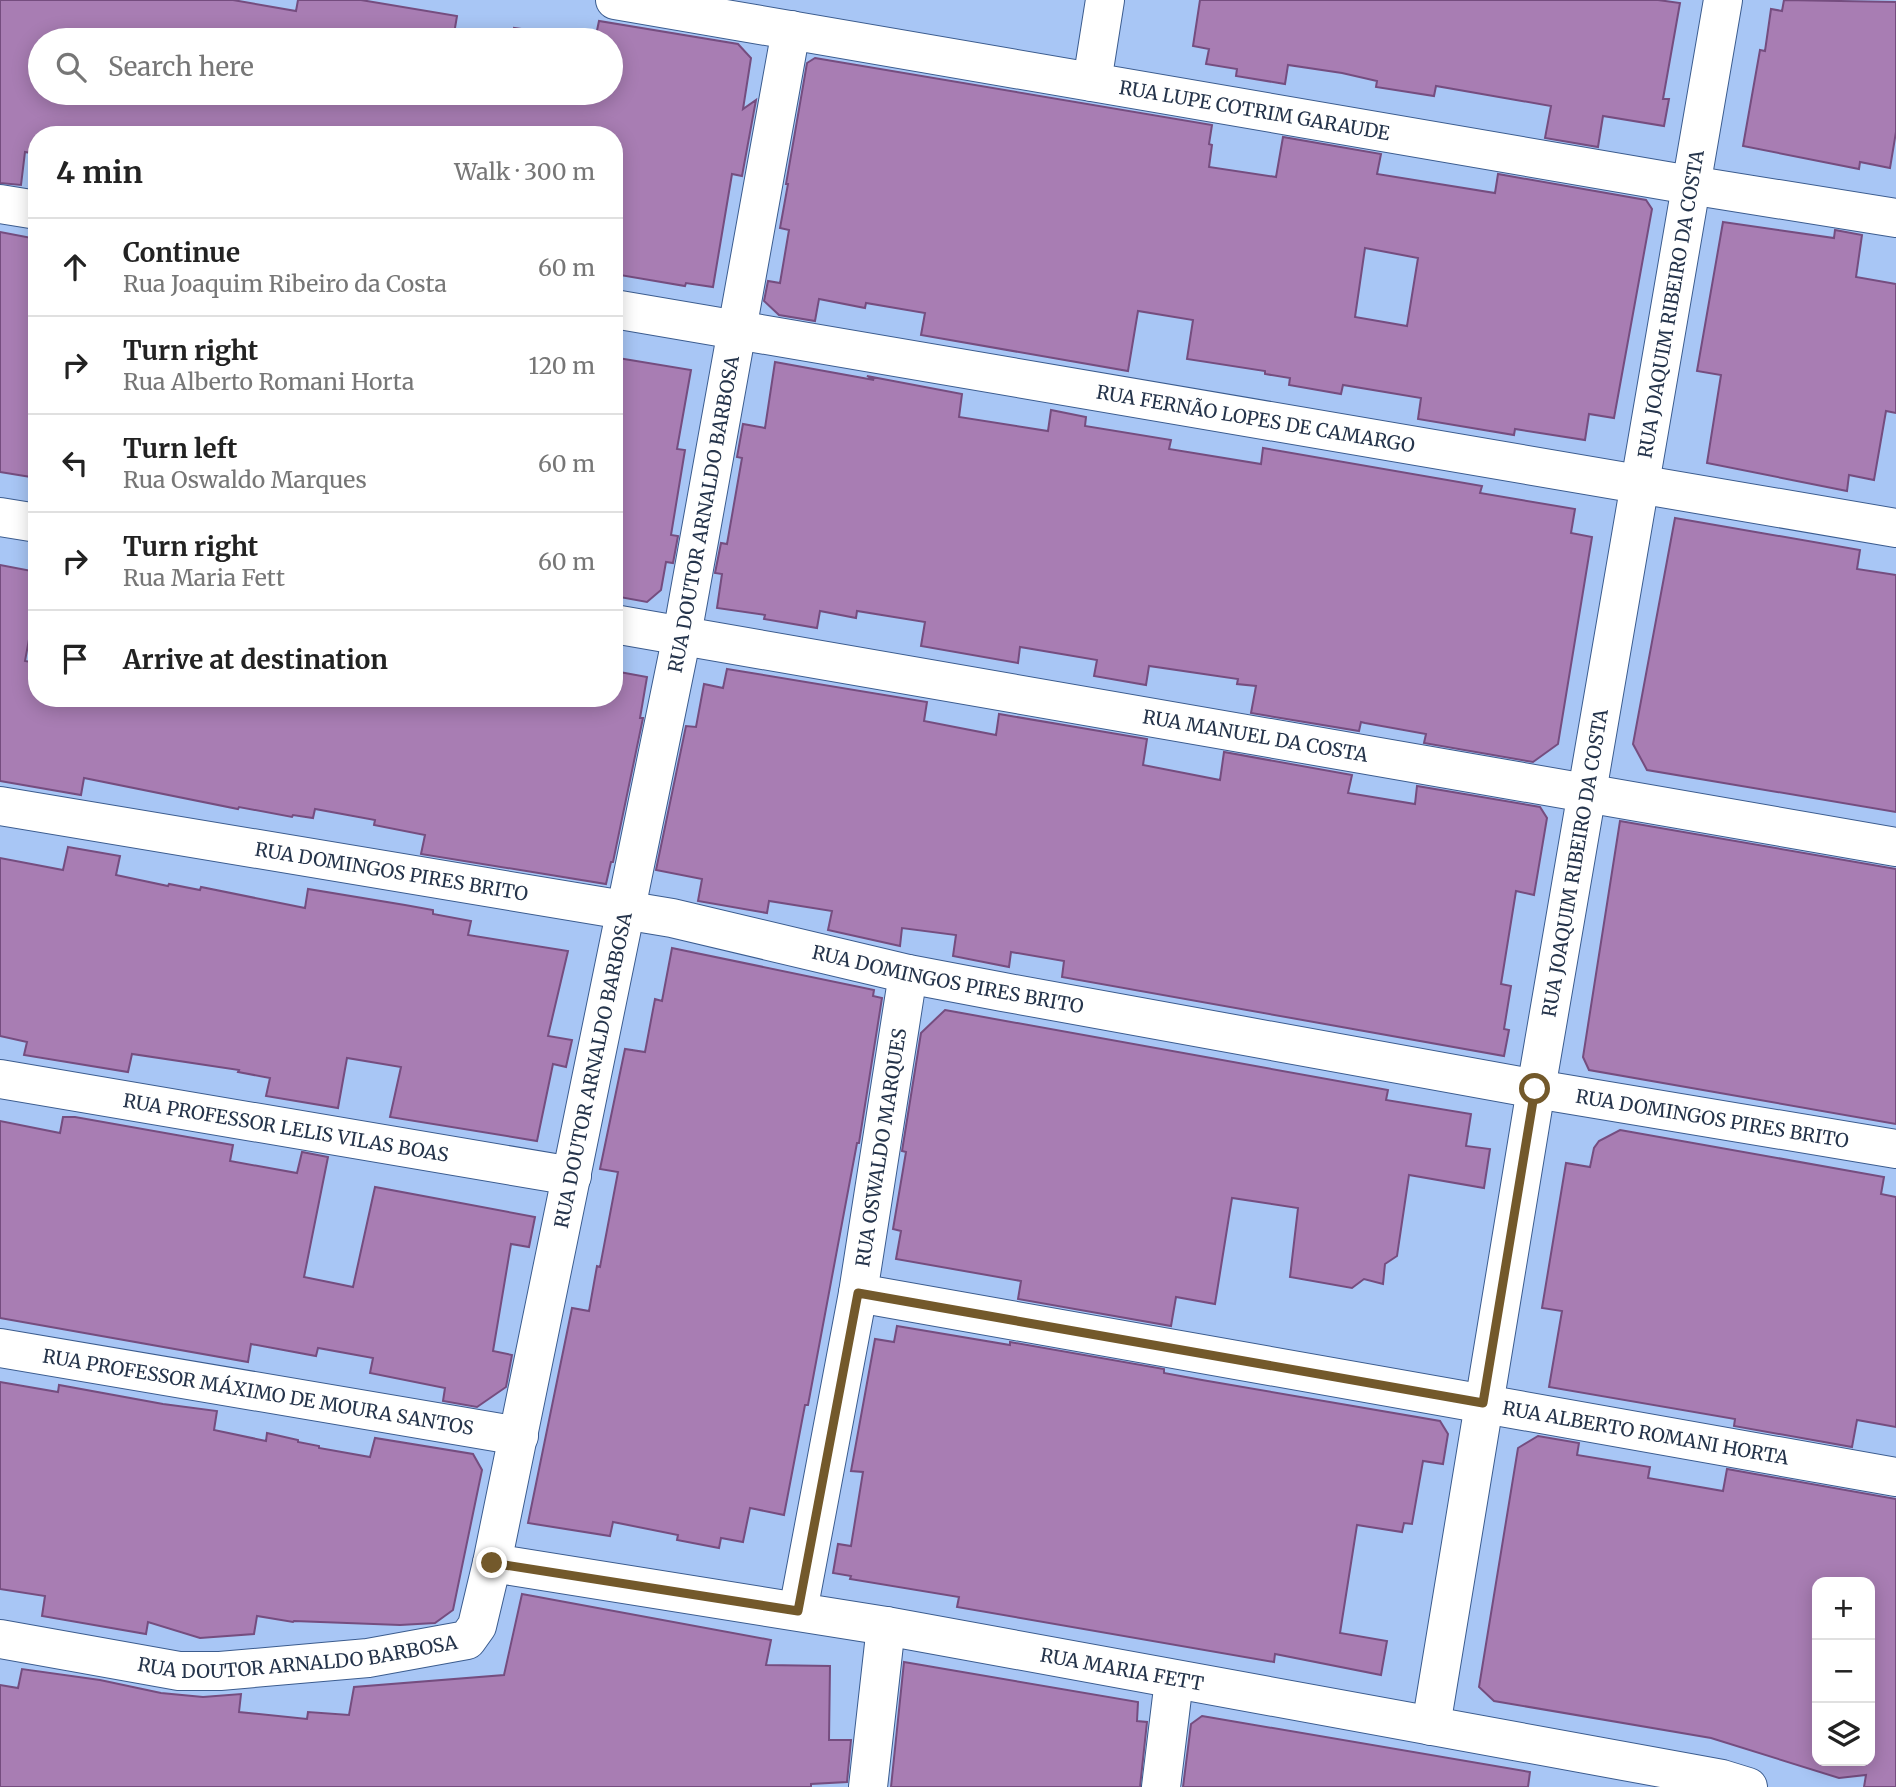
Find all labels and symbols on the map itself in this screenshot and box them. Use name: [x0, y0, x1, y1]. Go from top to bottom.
street label: RUA LUPE COTRIM GARAUDE: [1117, 75, 1392, 145]
street label: RUA JOAQUIM RIBEIRO DA COSTA: [1633, 148, 1709, 460]
street label: RUA DOUTOR ARNALDO BARBOSA: [663, 353, 744, 675]
street label: RUA FERNÃO LOPES DE CAMARGO: [1095, 380, 1417, 458]
street label: RUA MANUEL DA COSTA: [1141, 704, 1371, 767]
street label: RUA JOAQUIM RIBEIRO DA COSTA: [1537, 706, 1613, 1019]
street label: RUA DOMINGOS PIRES BRITO: [253, 837, 530, 906]
street label: RUA DOUTOR ARNALDO BARBOSA: [549, 910, 637, 1230]
street label: RUA DOMINGOS PIRES BRITO: [810, 940, 1086, 1018]
street label: RUA OSWALDO MARQUES: [850, 1026, 911, 1268]
route start: [1519, 1073, 1550, 1104]
street label: RUA DOMINGOS PIRES BRITO: [1574, 1084, 1851, 1153]
street label: RUA PROFESSOR LELIS VILAS BOAS: [121, 1088, 451, 1167]
street label: RUA PROFESSOR MÁXIMO DE MOURA SANTOS: [41, 1343, 476, 1440]
street label: RUA ALBERTO ROMANI HORTA: [1501, 1395, 1791, 1470]
route end: [476, 1547, 507, 1578]
street label: RUA DOUTOR ARNALDO BARBOSA: [136, 1630, 460, 1683]
street label: RUA MARIA FETT: [1038, 1642, 1206, 1696]

